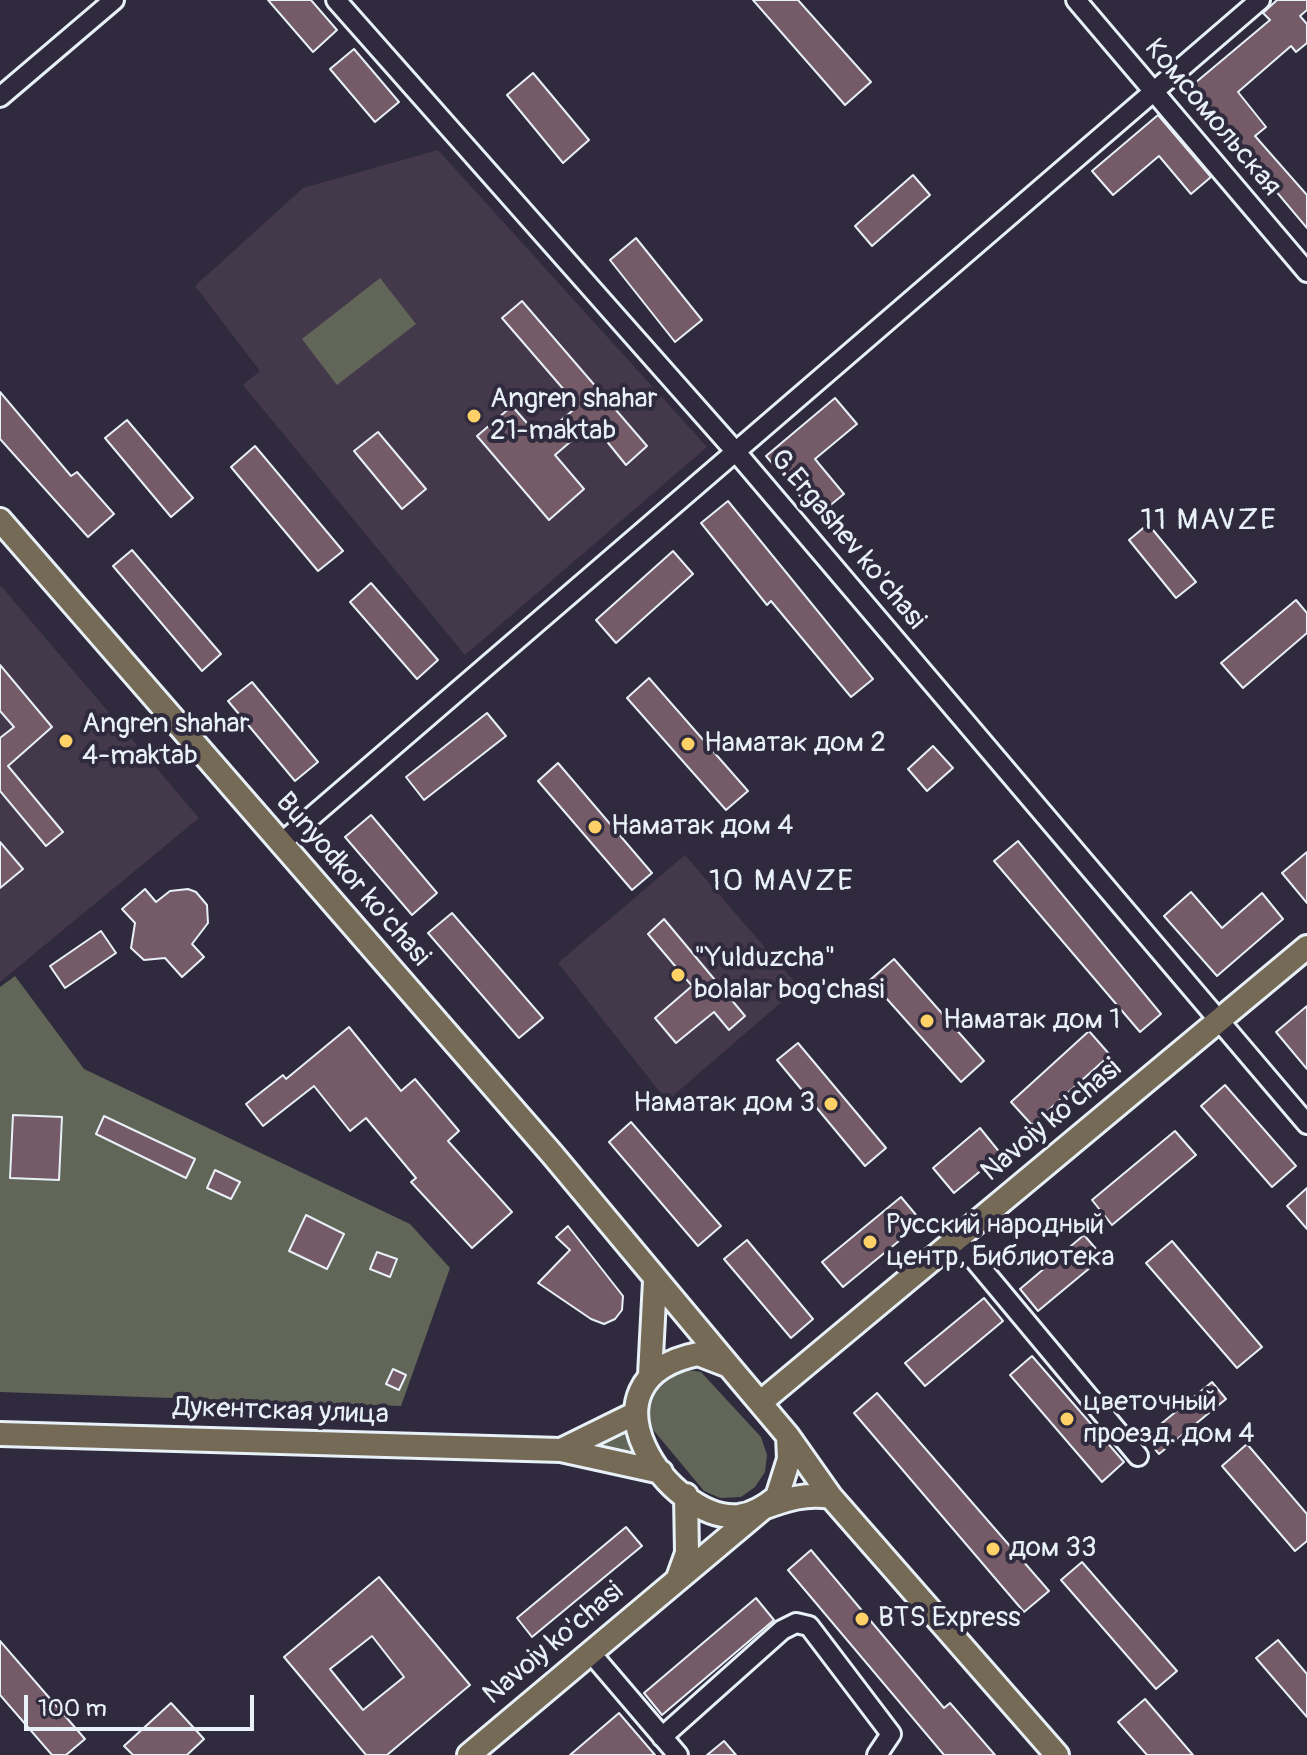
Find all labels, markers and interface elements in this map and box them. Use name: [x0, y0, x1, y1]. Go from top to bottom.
street label: Комсомольская: [1137, 33, 1287, 203]
place label: Angren shahar 21-maktab: [490, 383, 658, 449]
marker: Angren shahar 21-maktab: [465, 407, 483, 425]
street label: G.Ergashev ko'chasi: [762, 443, 932, 637]
district label: 11 MAVZE: [1140, 503, 1278, 539]
place label: Angren shahar 4-maktab: [82, 708, 250, 774]
place label: Наматак дом 2: [704, 727, 886, 761]
marker: Angren shahar 4-maktab: [57, 732, 75, 750]
marker: Наматак дом 2: [679, 735, 697, 753]
street label: Bunyodkor ko'chasi: [268, 786, 436, 974]
place label: Наматак дом 4: [611, 810, 793, 844]
marker: Наматак дом 4: [586, 818, 604, 836]
district label: 10 MAVZE: [709, 864, 855, 900]
place label: "Yulduzcha" bolalar bog'chasi: [694, 942, 885, 1008]
marker: "Yulduzcha" bolalar bog'chasi: [669, 966, 687, 984]
place label: Наматак дом 1: [943, 1004, 1120, 1038]
marker: Наматак дом 1: [918, 1012, 936, 1030]
street label: Navoiy ko'chasi: [975, 1053, 1129, 1189]
place label: Наматак дом 3: [633, 1087, 815, 1121]
marker: Наматак дом 3: [822, 1095, 840, 1113]
place label: Русский народный центр, Библиотека: [886, 1209, 1115, 1275]
marker: Русский народный центр, Библиотека: [861, 1233, 879, 1251]
place label: цветочный проезд. дом 4: [1083, 1386, 1254, 1452]
street label: Дукентская улица: [173, 1391, 389, 1433]
marker: цветочный проезд. дом 4: [1058, 1410, 1076, 1428]
place label: дом 33: [1009, 1532, 1097, 1566]
marker: дом 33: [984, 1540, 1002, 1558]
street label: Navoiy ko'chasi: [477, 1576, 631, 1712]
place label: BTS Express: [878, 1602, 1020, 1636]
marker: BTS Express: [853, 1610, 871, 1628]
scale bar: [28, 1679, 258, 1729]
text: 100 m: [38, 1694, 107, 1723]

